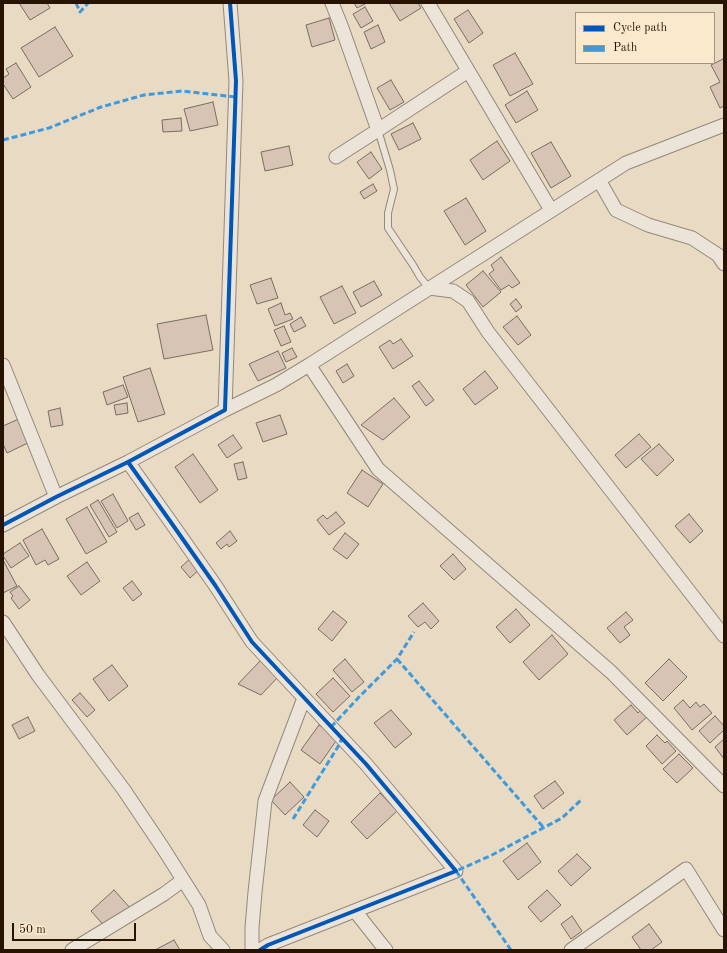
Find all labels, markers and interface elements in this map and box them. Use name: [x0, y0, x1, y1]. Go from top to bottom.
legend: [575, 12, 715, 64]
text: Cycle path: [613, 22, 667, 34]
text: Path: [613, 42, 637, 54]
scale bar: [14, 915, 138, 941]
text: 50 m: [19, 924, 46, 936]

